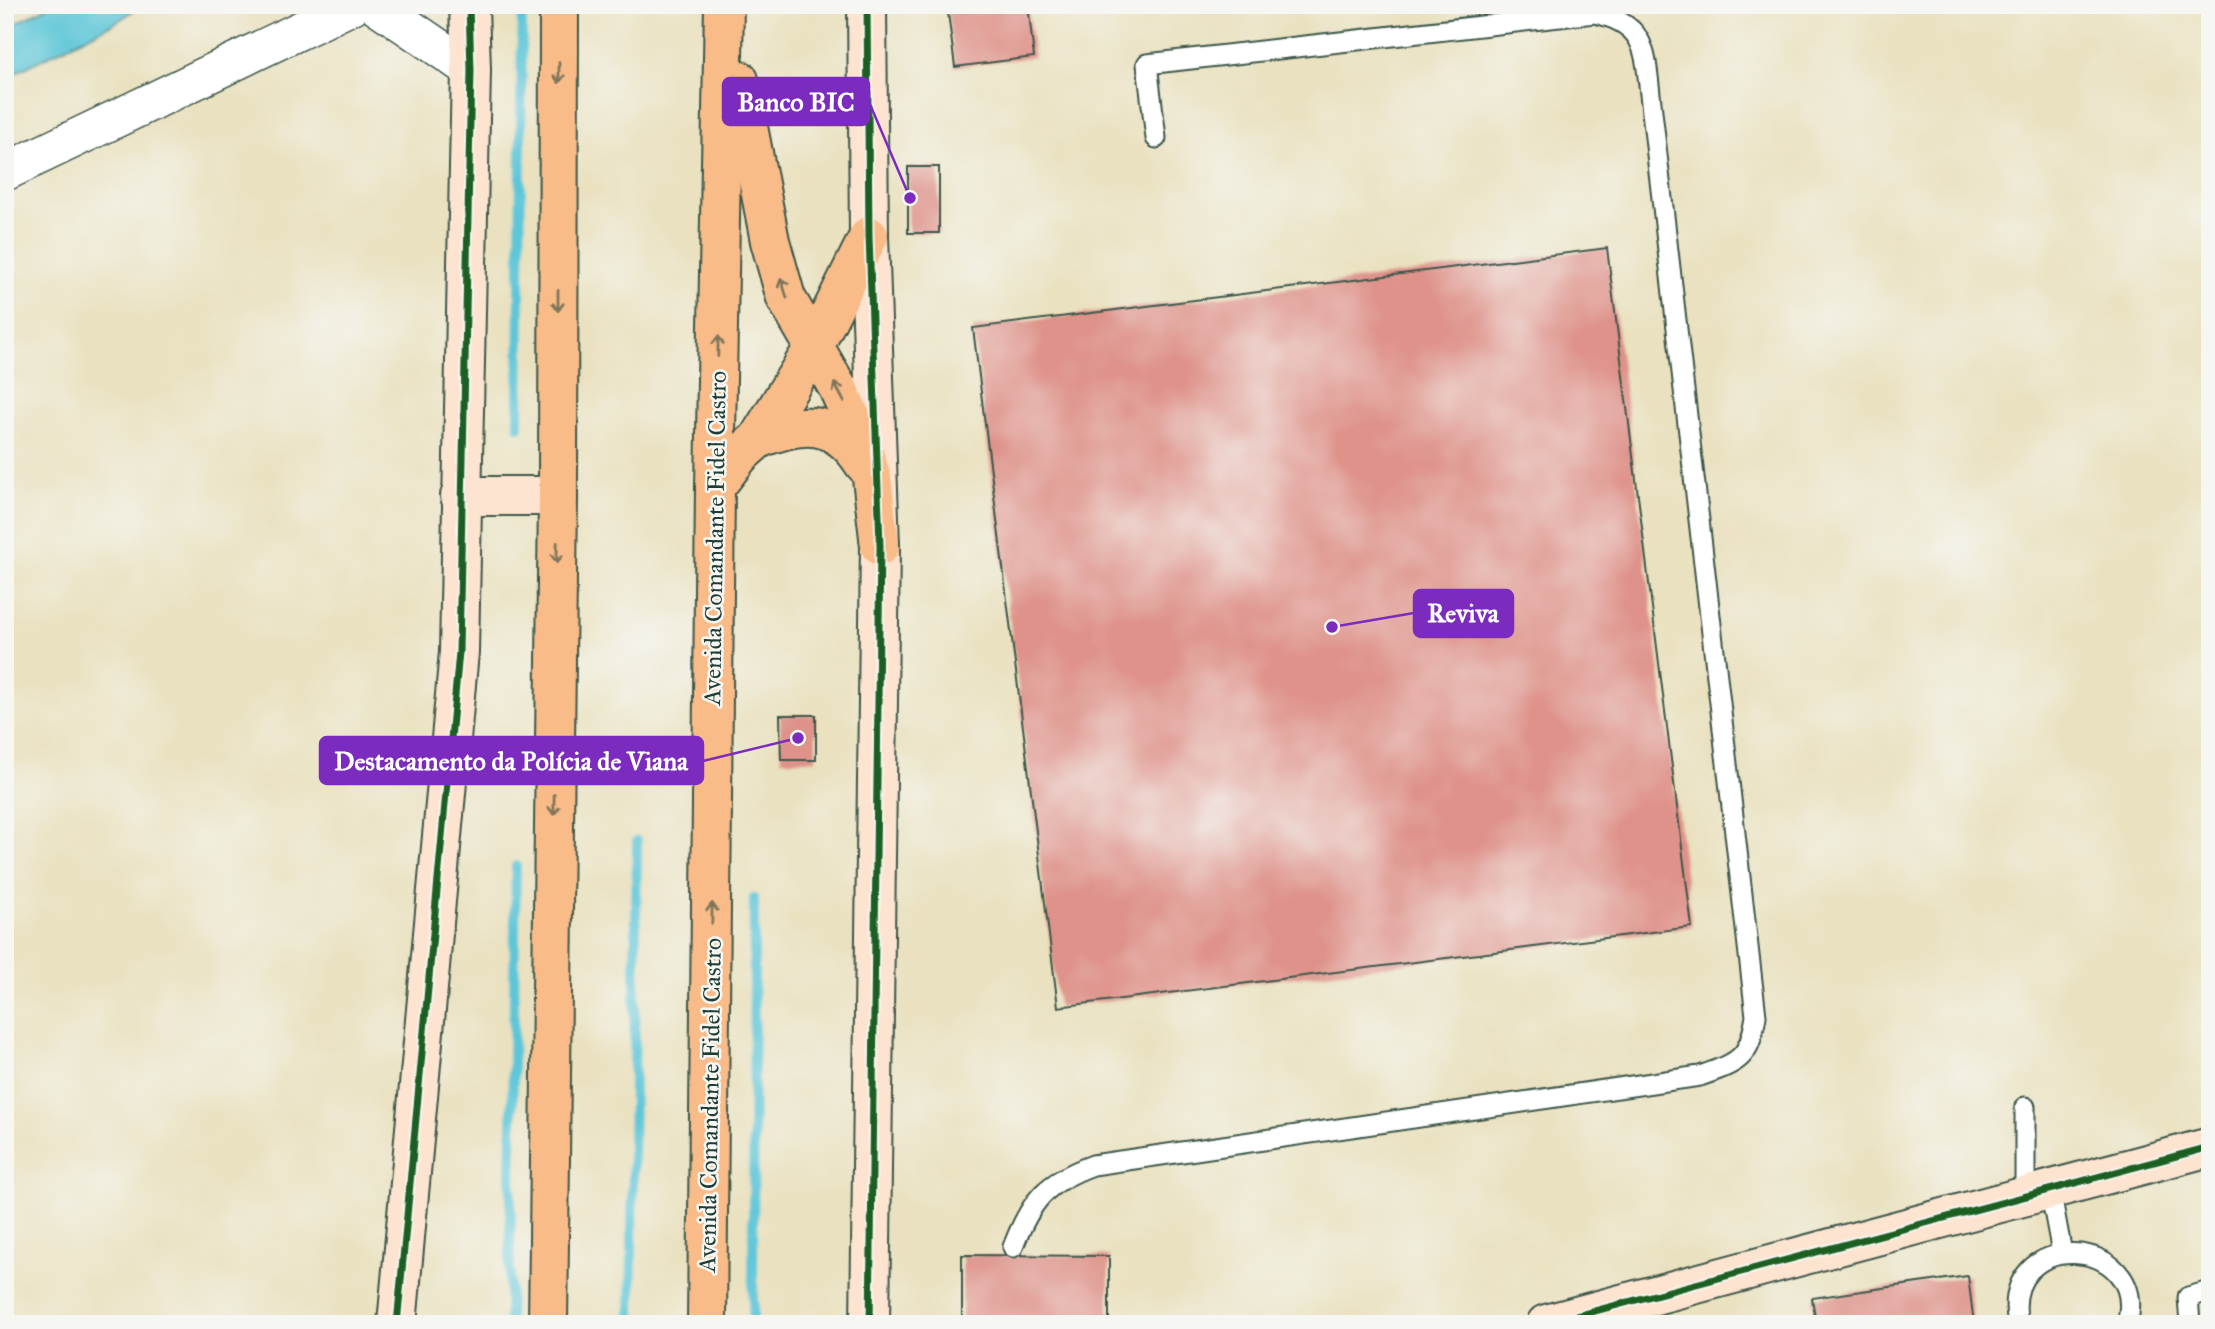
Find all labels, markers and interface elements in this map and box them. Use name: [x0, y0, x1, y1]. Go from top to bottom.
one-way arrow: [552, 62, 566, 85]
callout: Banco BIC: [723, 78, 869, 125]
text: Banco BIC: [737, 86, 855, 118]
one-way arrow: [776, 278, 789, 300]
one-way arrow: [551, 289, 565, 312]
one-way arrow: [711, 334, 724, 357]
street label: Avenida Comandante Fidel Castro: [697, 370, 733, 707]
one-way arrow: [832, 382, 845, 403]
one-way arrow: [550, 541, 564, 564]
callout: Reviva: [1414, 590, 1513, 637]
text: Reviva: [1427, 597, 1500, 629]
callout: Destacamento da Polícia de Viana: [320, 737, 703, 784]
text: Destacamento da Polícia de Viana: [334, 745, 689, 777]
one-way arrow: [547, 793, 561, 816]
one-way arrow: [705, 901, 719, 924]
street label: Avenida Comandante Fidel Castro: [692, 937, 728, 1274]

